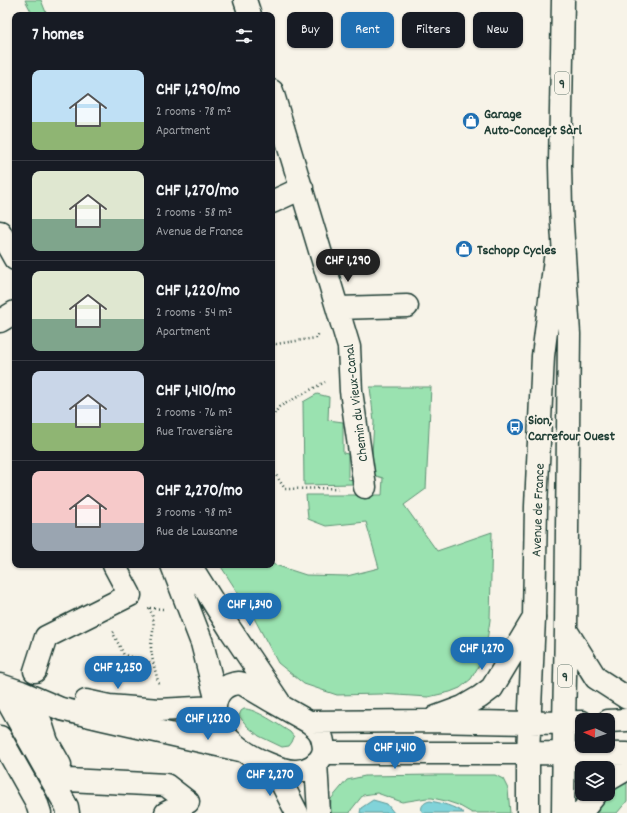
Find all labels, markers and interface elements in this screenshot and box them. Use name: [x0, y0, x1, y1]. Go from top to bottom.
chip: Buy: [287, 12, 333, 48]
chip: Rent: [341, 12, 394, 48]
chip: Filters: [402, 12, 465, 48]
chip: New: [473, 12, 523, 48]
text: 7 homes: [32, 24, 84, 48]
icon: filters: [233, 25, 255, 47]
road number: 9: [555, 72, 569, 94]
text: CHF 1,290/mo: [156, 79, 240, 103]
icon: home: [64, 86, 112, 134]
text: 2 rooms · 78 m²: [156, 103, 231, 122]
place label: Garage Auto-Concept Sàrl: [484, 105, 582, 141]
shop icon: Garage Auto-Concept Sàrl: [461, 111, 481, 131]
text: Apartment: [156, 122, 210, 141]
text: CHF 1,270/mo: [156, 180, 239, 204]
icon: home: [64, 187, 112, 235]
text: 2 rooms · 58 m²: [156, 204, 232, 223]
text: Avenue de France: [156, 223, 243, 242]
shop icon: Tschopp Cycles: [454, 239, 474, 259]
place label: Tschopp Cycles: [477, 241, 557, 261]
pin: CHF 1,290: [302, 249, 394, 283]
text: CHF 1,290: [325, 252, 371, 271]
text: CHF 1,220/mo: [156, 280, 240, 304]
icon: home: [64, 287, 112, 335]
text: 2 rooms · 54 m²: [156, 304, 232, 323]
text: Apartment: [156, 323, 210, 342]
street label: Chemin du Vieux-Canal: [340, 342, 374, 463]
text: CHF 1,410/mo: [156, 380, 236, 404]
icon: home: [64, 387, 112, 435]
text: 2 rooms · 76 m²: [156, 404, 232, 423]
place label: Sion, Carrefour Ouest: [528, 411, 616, 447]
bus stop icon: Sion, Carrefour Ouest: [505, 417, 525, 437]
text: Rue Traversière: [156, 423, 233, 442]
street label: Avenue de France: [527, 463, 551, 557]
text: CHF 2,270/mo: [156, 480, 243, 504]
icon: home: [64, 487, 112, 535]
text: 3 rooms · 98 m²: [156, 504, 232, 523]
text: Rue de Lausanne: [156, 523, 238, 542]
pin: CHF 1,340: [204, 593, 296, 627]
text: CHF 1,340: [227, 596, 273, 615]
pin: CHF 1,270: [436, 637, 528, 671]
text: CHF 1,270: [460, 640, 504, 659]
pin: CHF 2,250: [72, 656, 164, 690]
text: CHF 2,250: [94, 659, 142, 678]
road number: 9: [558, 665, 572, 687]
pin: CHF 1,220: [162, 707, 254, 741]
text: CHF 1,220: [185, 710, 231, 729]
north arrow: [575, 713, 615, 753]
map controls: [575, 713, 615, 801]
pin: CHF 1,410: [349, 736, 441, 770]
text: CHF 1,410: [374, 739, 416, 758]
button: layers: [575, 761, 615, 801]
pin: CHF 2,270: [224, 763, 316, 797]
text: CHF 2,270: [246, 766, 294, 785]

